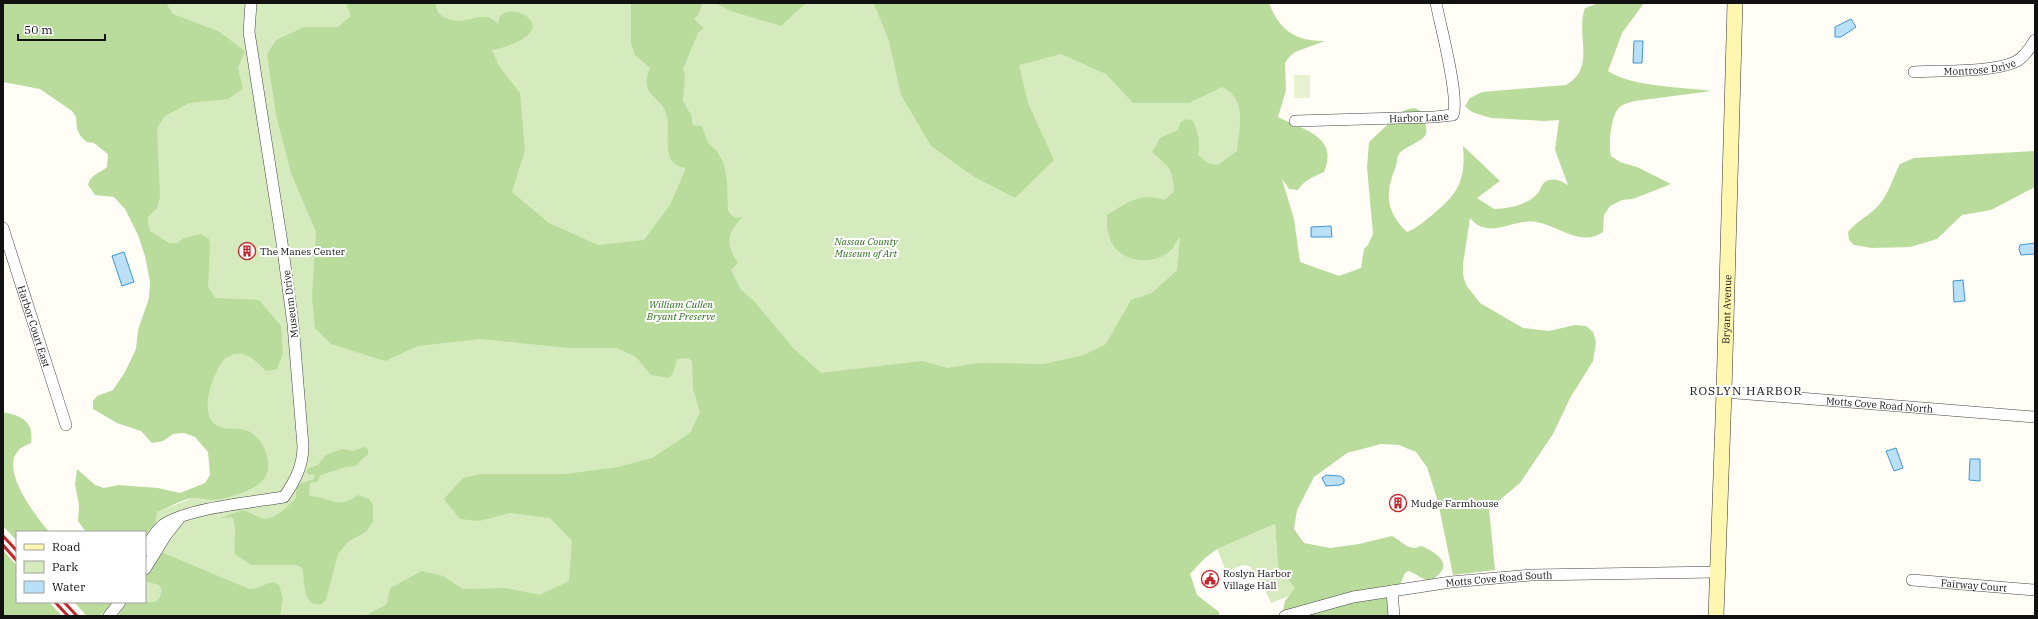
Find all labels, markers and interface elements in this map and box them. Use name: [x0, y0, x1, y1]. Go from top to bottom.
scale bar: [18, 16, 105, 42]
text: 50 m: [24, 22, 53, 37]
street label: Montrose Drive: [1943, 56, 2018, 78]
street label: Harbor Lane: [1389, 109, 1449, 125]
park label: Nassau County Museum of Art: [833, 235, 899, 260]
building icon: The Manes Center: [237, 241, 257, 261]
place label: The Manes Center: [260, 245, 346, 258]
street label: Museum Drive: [280, 269, 301, 339]
street label: Bryant Avenue: [1719, 274, 1734, 344]
street label: Harbor Court East: [15, 284, 53, 369]
park label: William Cullen Bryant Preserve: [646, 298, 716, 323]
district label: ROSLYN HARBOR: [1690, 383, 1803, 398]
street label: Motts Cove Road North: [1825, 394, 1933, 416]
building icon: Mudge Farmhouse: [1388, 493, 1408, 513]
place label: Mudge Farmhouse: [1411, 497, 1499, 510]
legend: [16, 531, 146, 603]
text: Road: [52, 539, 81, 554]
text: Park: [52, 559, 78, 574]
place label: Roslyn Harbor Village Hall: [1223, 567, 1292, 592]
public building icon: Roslyn Harbor Village Hall: [1200, 569, 1220, 589]
street label: Motts Cove Road South: [1445, 569, 1553, 590]
street label: Fairway Court: [1940, 576, 2008, 595]
text: Water: [52, 579, 86, 594]

